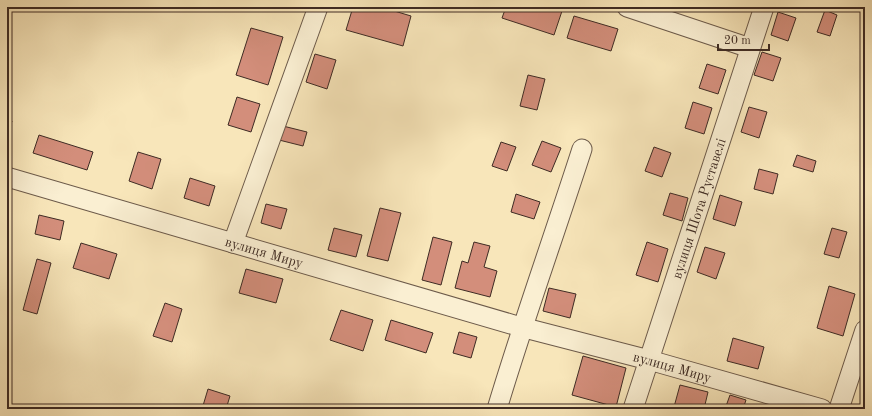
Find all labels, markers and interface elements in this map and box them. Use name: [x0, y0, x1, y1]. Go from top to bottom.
scale bar: [718, 26, 769, 52]
text: 20 m: [724, 35, 751, 47]
street label: вулиця Шота Руставелі: [670, 137, 729, 281]
street label: вулиця Миру: [223, 235, 305, 271]
street label: вулиця Миру: [632, 350, 713, 385]

